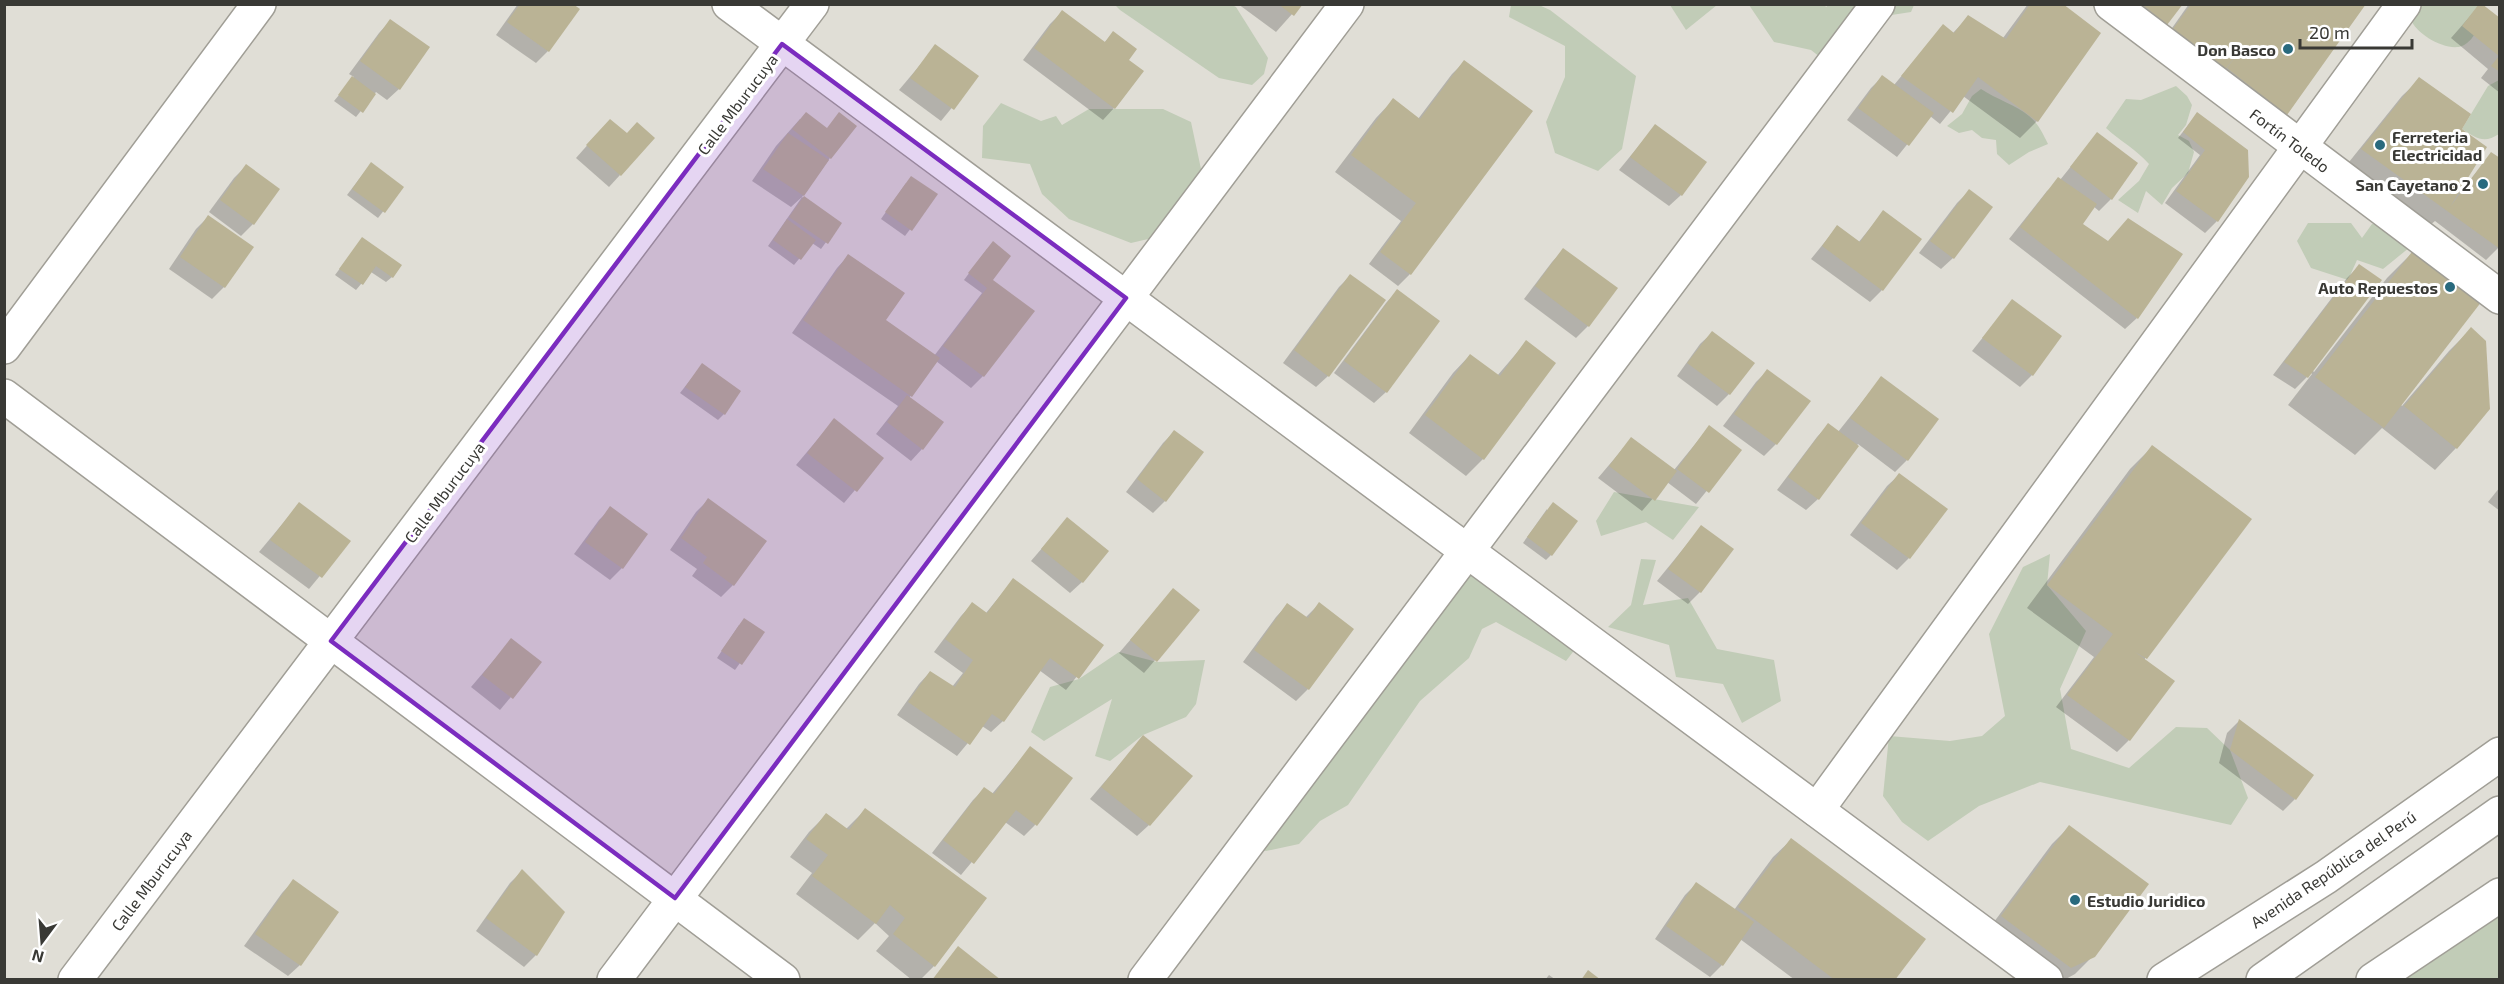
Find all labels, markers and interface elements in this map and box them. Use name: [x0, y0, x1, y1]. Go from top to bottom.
scale bar: [2300, 12, 2412, 50]
text: 20 m: [2309, 21, 2350, 43]
place label: Don Basco: [2197, 40, 2276, 59]
marker: Don Basco: [2281, 42, 2295, 56]
street label: Calle Mburucuya: [693, 50, 781, 158]
street label: Fortín Toledo: [2246, 104, 2334, 176]
place label: Ferreteria Electricidad: [2392, 127, 2482, 164]
marker: Ferreteria Electricidad: [2373, 138, 2387, 152]
place label: San Cayetano 2: [2356, 175, 2471, 195]
marker: San Cayetano 2: [2476, 177, 2490, 191]
place label: Auto Repuestos: [2318, 278, 2438, 297]
marker: Auto Repuestos: [2443, 280, 2457, 294]
street label: Calle Mburucuya: [400, 438, 488, 546]
street label: Avenida República del Perú: [2247, 806, 2419, 932]
street label: Calle Mburucuya: [107, 826, 195, 934]
place label: Estudio Juridico: [2087, 891, 2205, 910]
marker: Estudio Juridico: [2068, 893, 2082, 907]
north arrow: [12, 912, 72, 972]
text: N: [30, 946, 46, 968]

